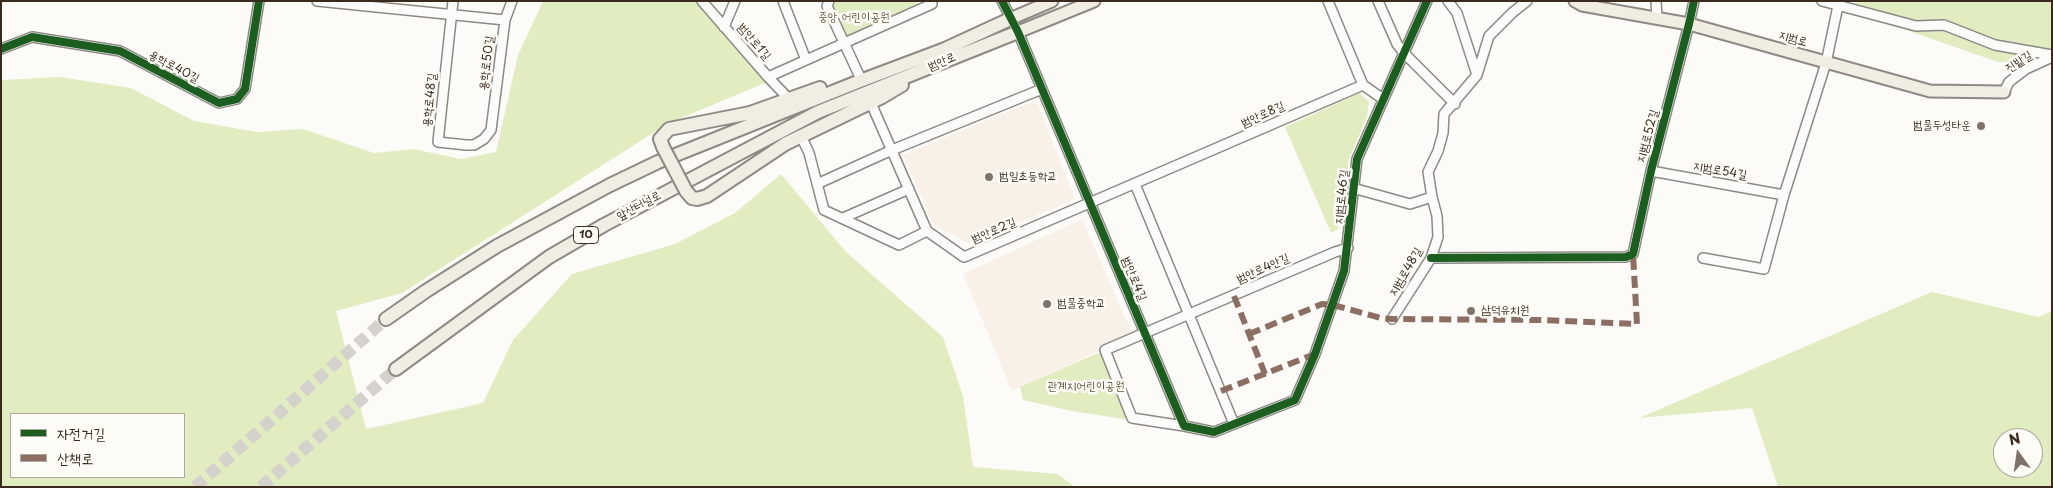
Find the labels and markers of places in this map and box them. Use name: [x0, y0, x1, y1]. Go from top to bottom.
place label: 범물두성타운: [1913, 119, 1971, 133]
marker: 범물두성타운: [1975, 120, 1987, 132]
place label: 범일초등학교: [999, 170, 1057, 184]
marker: 범일초등학교: [983, 171, 995, 183]
place label: 범물중학교: [1057, 297, 1105, 311]
marker: 범물중학교: [1041, 298, 1053, 310]
place label: 삼덕유치원: [1481, 304, 1529, 318]
marker: 삼덕유치원: [1465, 305, 1477, 317]

